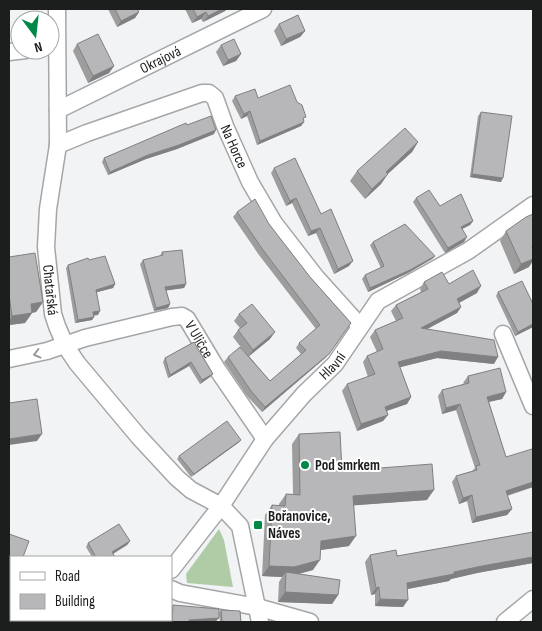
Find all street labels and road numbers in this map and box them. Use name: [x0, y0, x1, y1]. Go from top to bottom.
street label: Okrajová: [137, 42, 184, 78]
street label: Na Horce: [216, 122, 252, 171]
street label: Chatařská: [38, 264, 62, 316]
street label: V Uličce: [180, 317, 217, 362]
street label: Hlavní: [315, 348, 350, 384]

